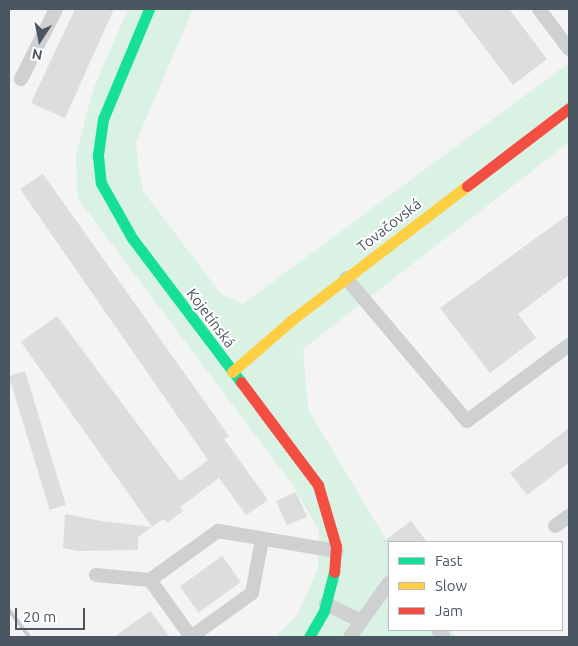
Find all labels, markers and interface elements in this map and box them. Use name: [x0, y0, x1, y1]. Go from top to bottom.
north arrow: [15, 15, 65, 65]
text: N: [30, 46, 44, 64]
street label: Tovačovská: [353, 194, 425, 256]
street label: Kojetínská: [183, 285, 239, 351]
legend: [388, 541, 563, 631]
text: Fast: [435, 552, 462, 569]
text: Slow: [435, 577, 467, 594]
scale bar: [18, 598, 88, 630]
text: Jam: [435, 602, 463, 619]
text: 20 m: [23, 608, 56, 625]

